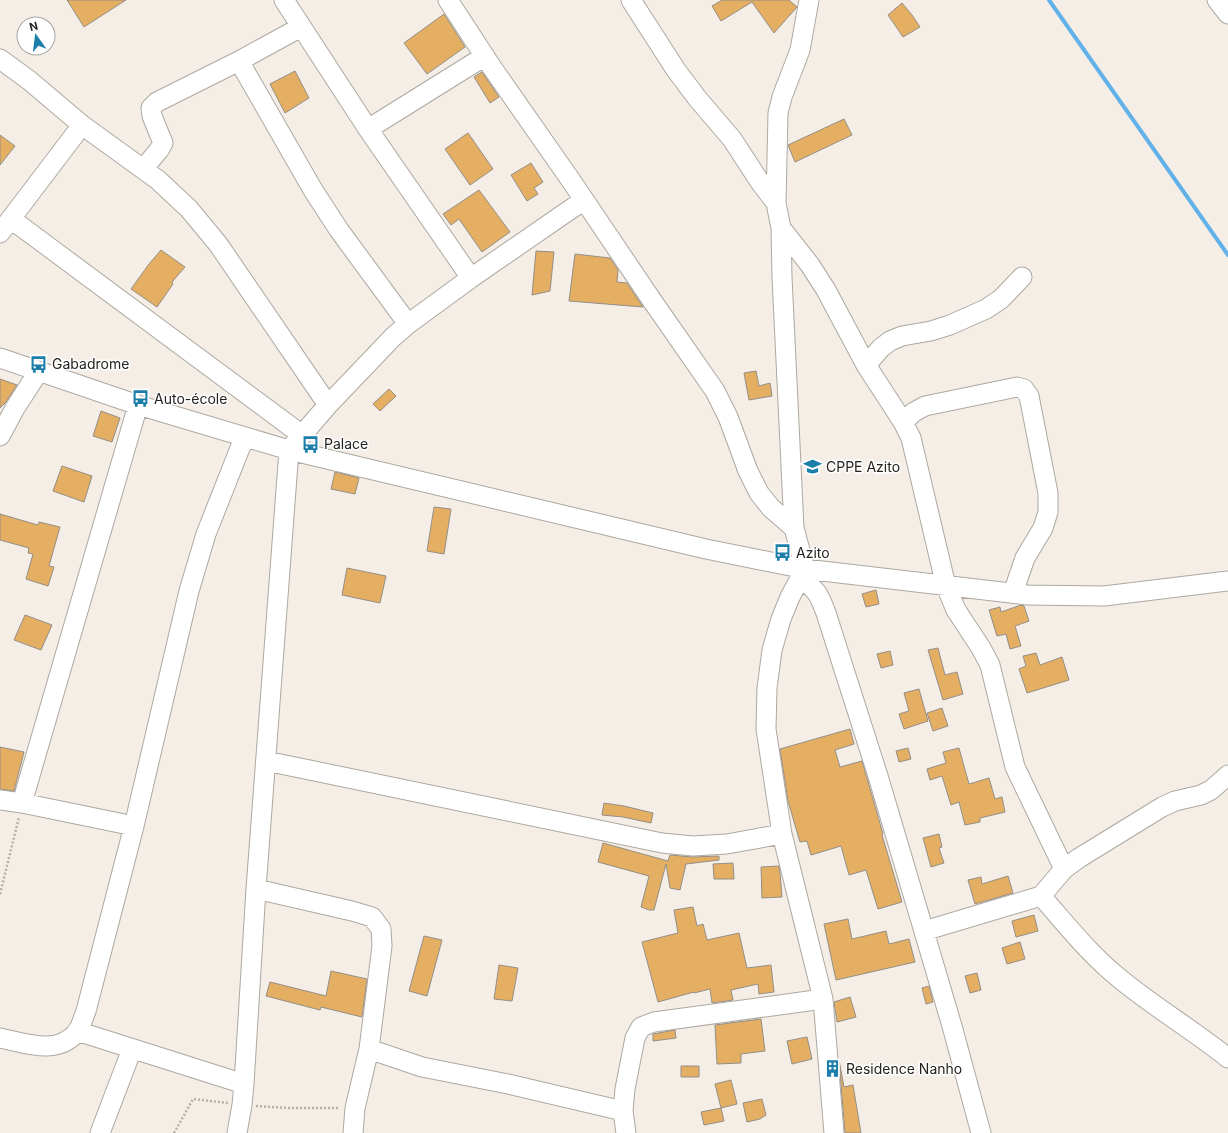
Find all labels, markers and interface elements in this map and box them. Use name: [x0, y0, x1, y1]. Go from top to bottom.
north arrow: [16, 16, 56, 56]
text: N: [28, 18, 39, 34]
bus stop icon: Gabadrome: [29, 354, 49, 374]
place label: Gabadrome: [52, 355, 129, 372]
bus stop icon: Auto-école: [131, 389, 151, 409]
place label: Auto-école: [154, 390, 227, 407]
bus stop icon: Palace: [301, 434, 321, 454]
place label: Palace: [324, 435, 368, 452]
school or university icon: CPPE Azito: [803, 457, 823, 477]
place label: CPPE Azito: [826, 458, 900, 475]
bus stop icon: Azito: [773, 543, 793, 563]
place label: Azito: [796, 544, 830, 561]
building icon: Residence Nanho: [823, 1059, 843, 1079]
place label: Residence Nanho: [846, 1060, 962, 1077]

